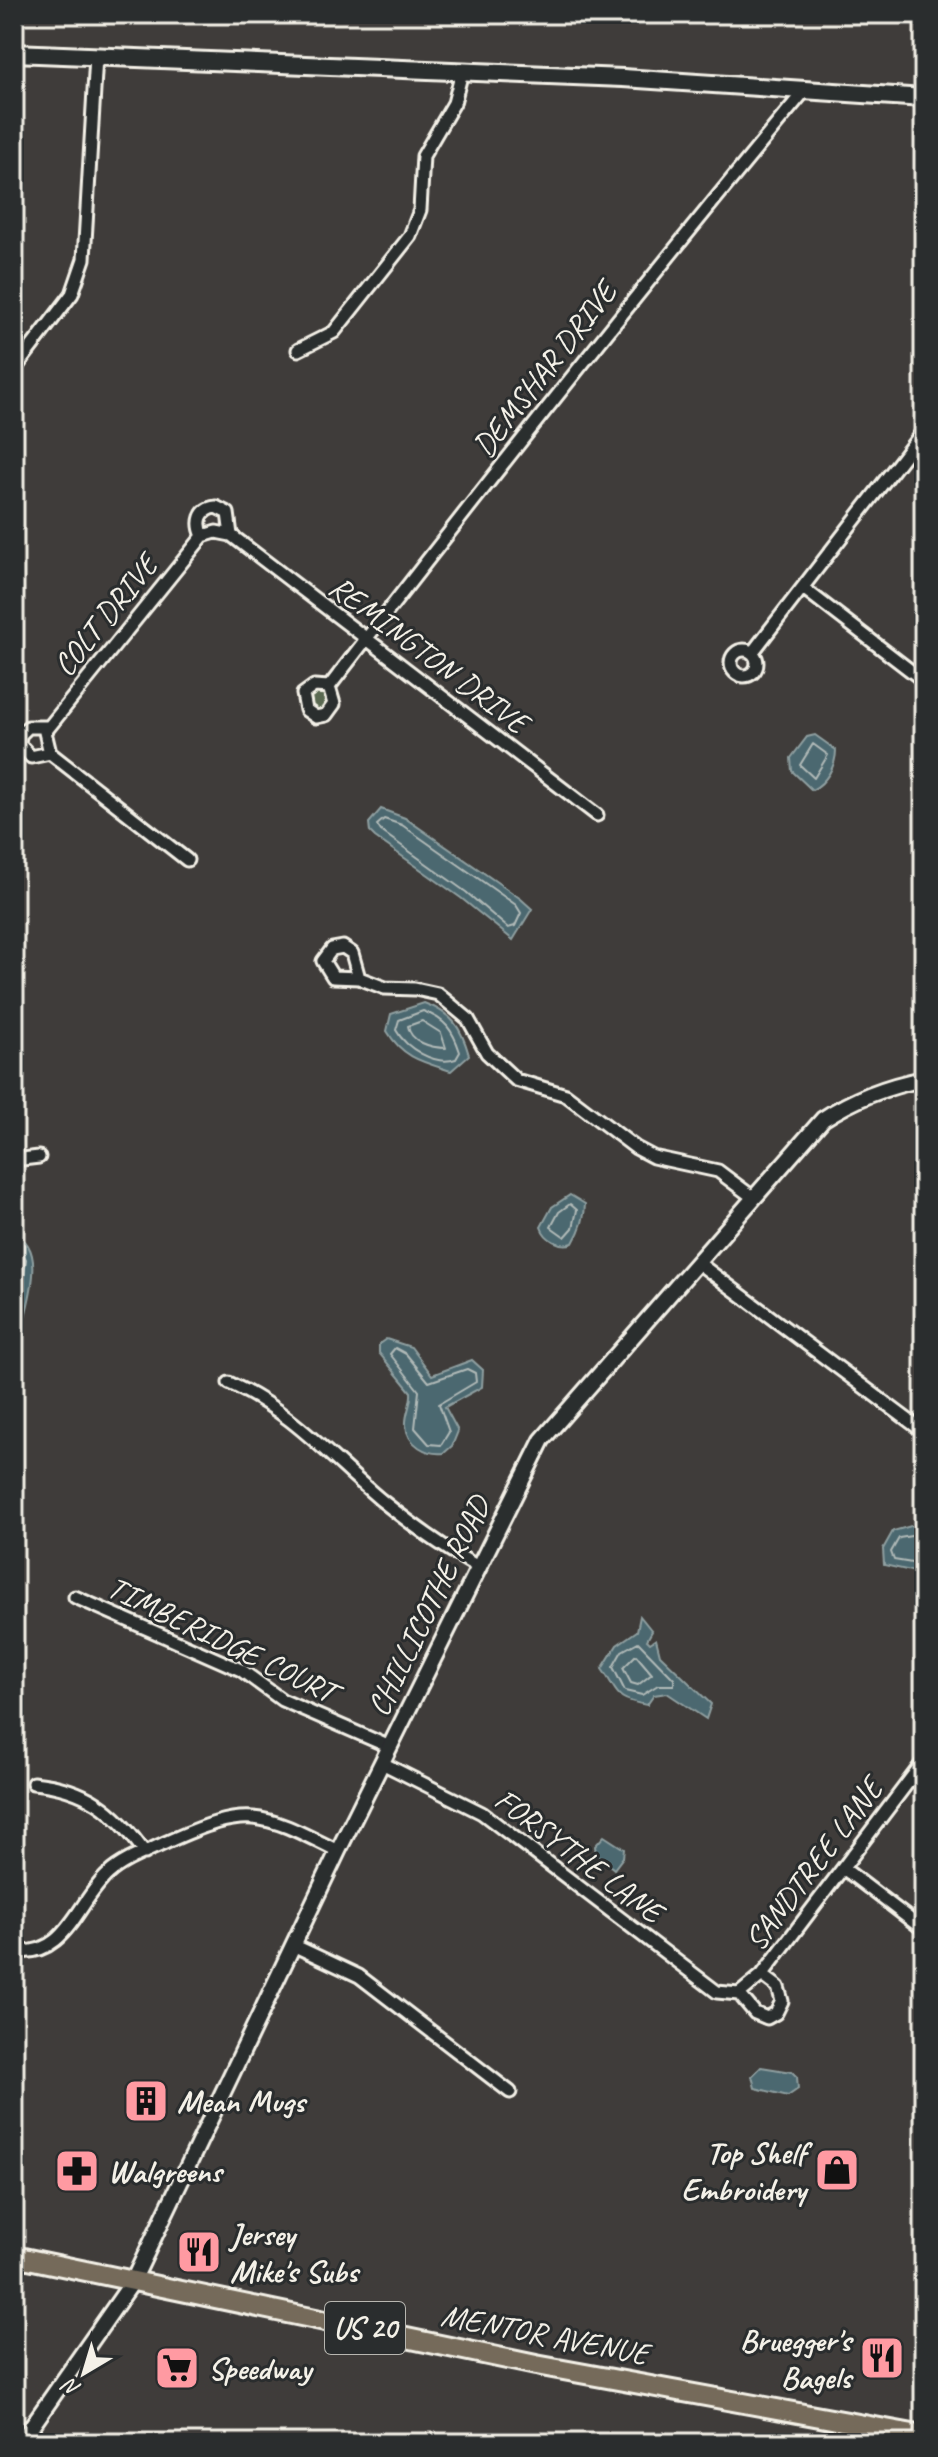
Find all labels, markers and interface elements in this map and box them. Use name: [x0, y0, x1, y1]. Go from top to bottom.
street label: DEMSHAR DRIVE: [463, 270, 628, 465]
street label: COLT DRIVE: [44, 543, 170, 685]
street label: REMINGTON DRIVE: [321, 566, 540, 745]
street label: CHILLICOTHE ROAD: [358, 1488, 500, 1723]
street label: TIMBERIDGE COURT: [101, 1566, 350, 1716]
street label: SANDTREE LANE: [735, 1766, 894, 1959]
street label: FORSYTHE LANE: [487, 1779, 674, 1934]
building icon: Mean Mugs: [122, 2077, 170, 2125]
place label: Mean Mugs: [177, 2081, 307, 2122]
place label: Top Shelf Embroidery: [681, 2132, 813, 2210]
shop icon: Top Shelf Embroidery: [813, 2146, 861, 2194]
pharmacy icon: Walgreens: [53, 2147, 101, 2195]
place label: Walgreens: [108, 2151, 225, 2192]
place label: Jersey Mike's Subs: [228, 2214, 361, 2292]
restaurant icon: Jersey Mike's Subs: [175, 2228, 223, 2276]
street label: MENTOR AVENUE: [438, 2294, 656, 2376]
road number: US 20: [325, 2302, 405, 2354]
place label: Bruegger's Bagels: [740, 2320, 854, 2398]
north arrow: [44, 2333, 124, 2413]
restaurant icon: Bruegger's Bagels: [858, 2334, 906, 2382]
supermarket icon: Speedway: [153, 2344, 201, 2392]
place label: Speedway: [208, 2348, 314, 2389]
text: N: [56, 2371, 86, 2403]

